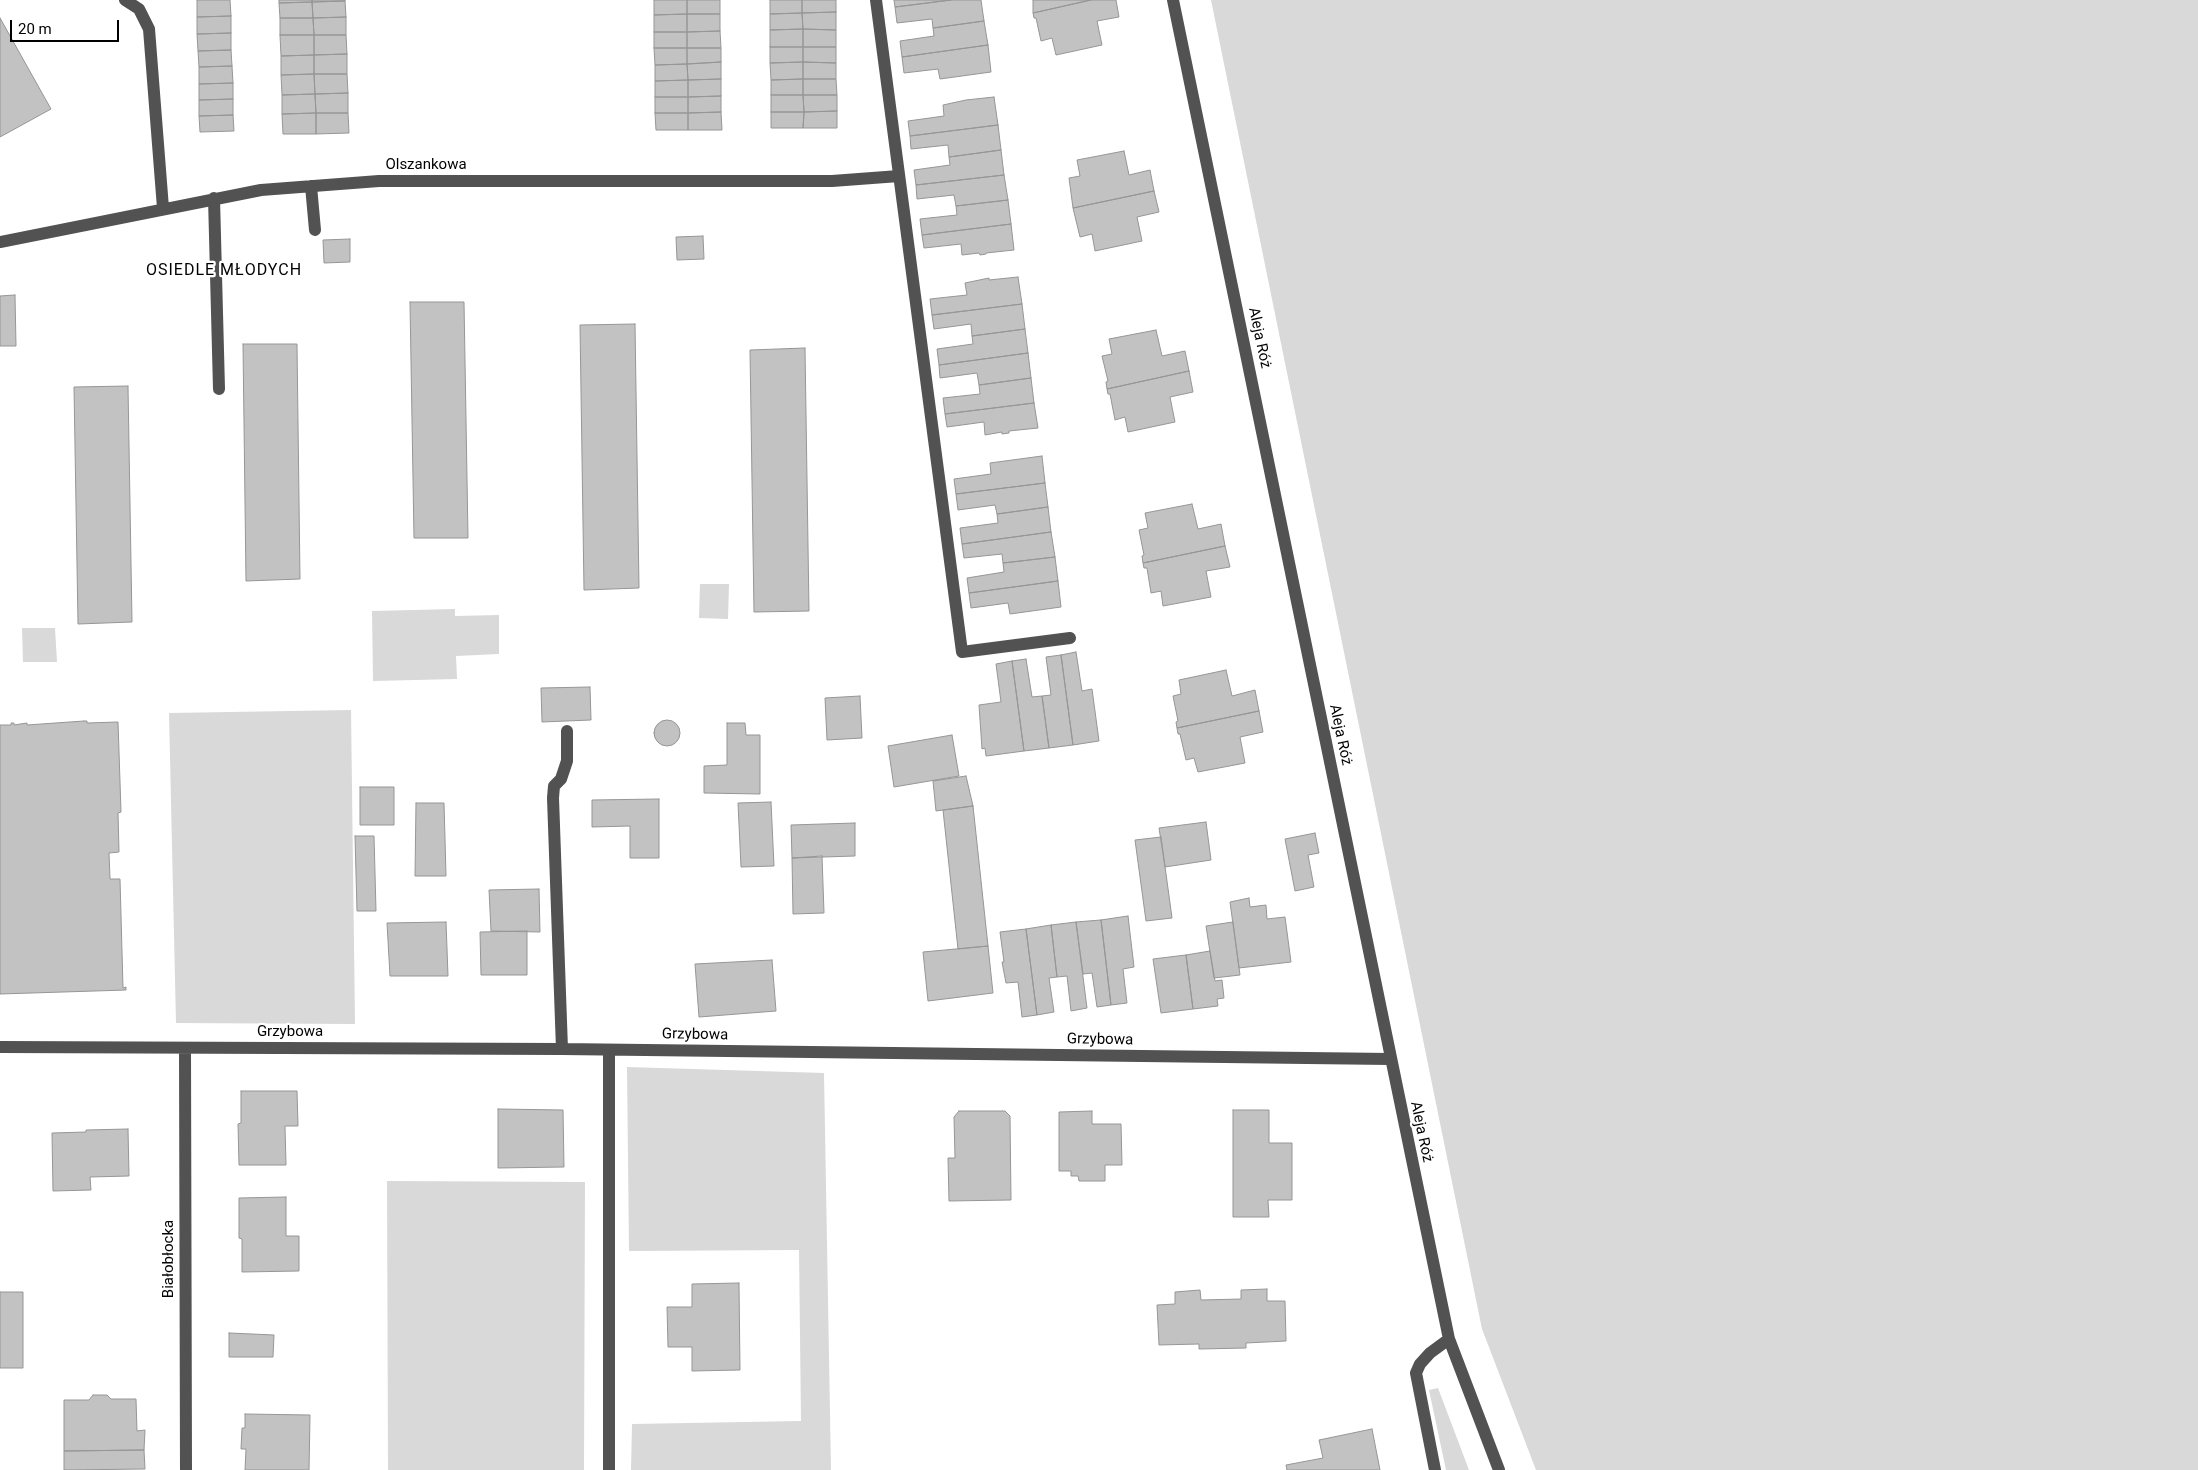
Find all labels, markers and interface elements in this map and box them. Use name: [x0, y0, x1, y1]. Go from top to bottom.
scale bar: [12, 10, 121, 42]
text: 20 m: [18, 20, 52, 38]
street label: Olszankowa: [385, 156, 467, 174]
district label: OSIEDLE MŁODYCH: [144, 261, 304, 281]
street label: Aleja Róż: [1244, 306, 1274, 370]
street label: Aleja Róż: [1325, 703, 1355, 767]
street label: Grzybowa: [257, 1023, 323, 1041]
street label: Grzybowa: [662, 1025, 728, 1045]
street label: Grzybowa: [1067, 1030, 1133, 1050]
street label: Aleja Róż: [1406, 1100, 1436, 1164]
street label: Białobłocka: [160, 1220, 178, 1298]

